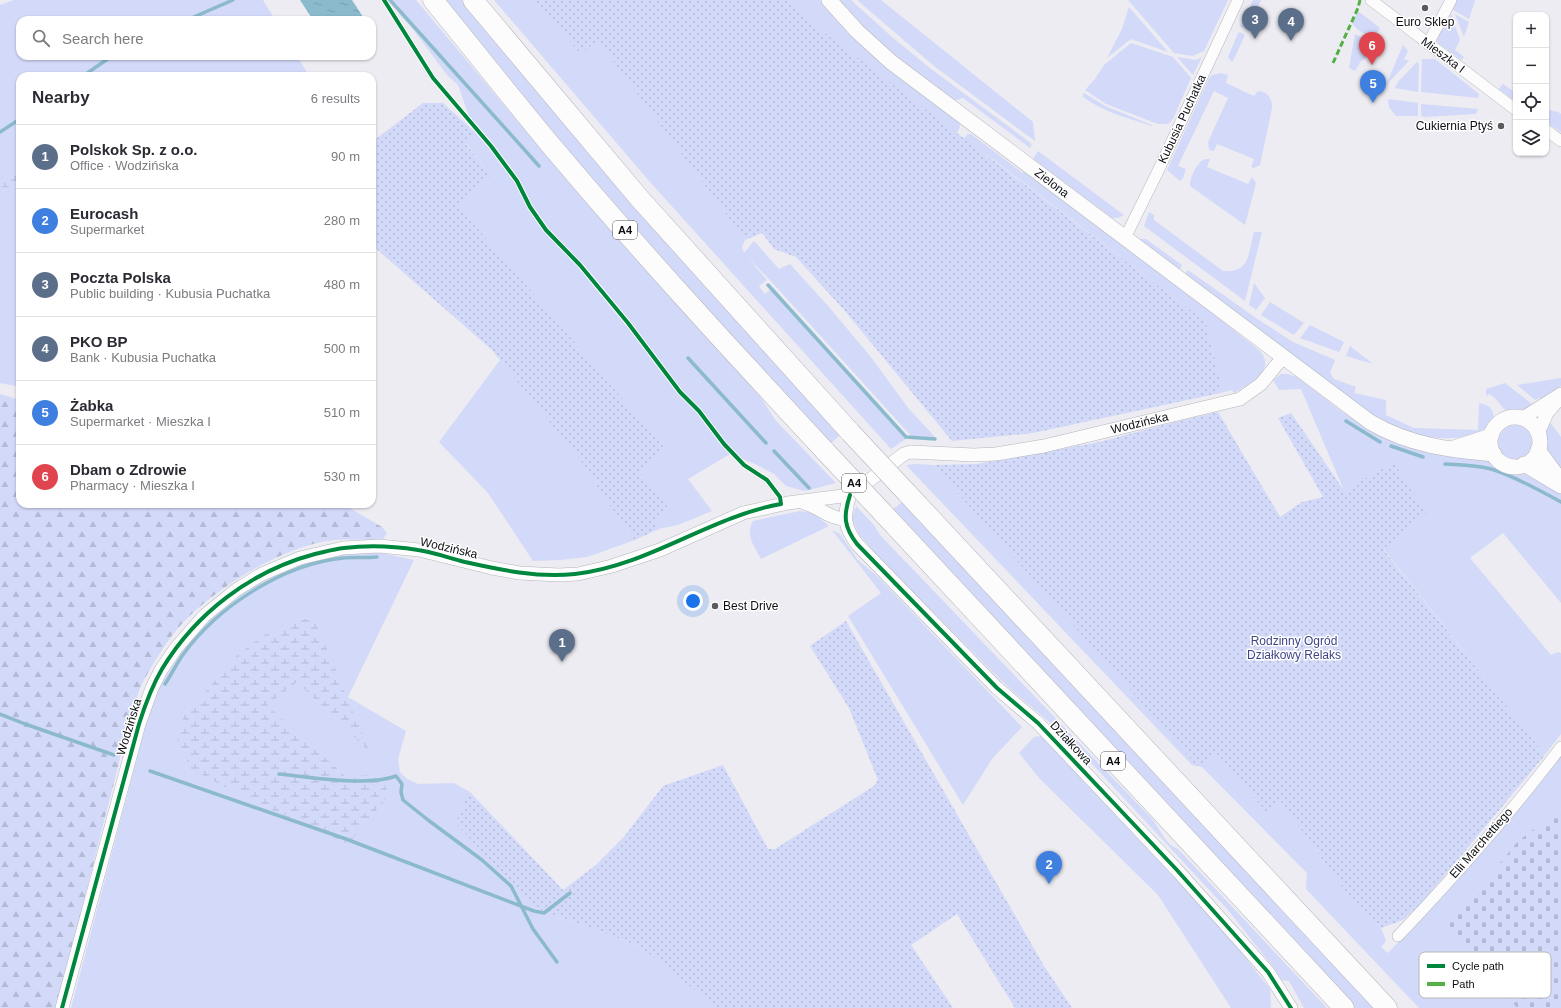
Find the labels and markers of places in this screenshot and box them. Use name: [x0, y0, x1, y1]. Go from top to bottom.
marker: Euro Sklep: [1420, 3, 1430, 13]
pin: 3: [1242, 6, 1268, 39]
pin: 4: [1278, 8, 1304, 41]
place label: Euro Sklep: [1396, 15, 1455, 29]
pin: 6: [1359, 32, 1385, 65]
pin: 5: [1360, 70, 1386, 103]
place label: Cukiernia Ptyś: [1416, 119, 1493, 133]
marker: Cukiernia Ptyś: [1496, 121, 1506, 131]
place label: Best Drive: [723, 599, 779, 613]
marker: Best Drive: [710, 601, 720, 611]
pin: 1: [549, 629, 575, 662]
pin: 2: [1036, 851, 1062, 884]

